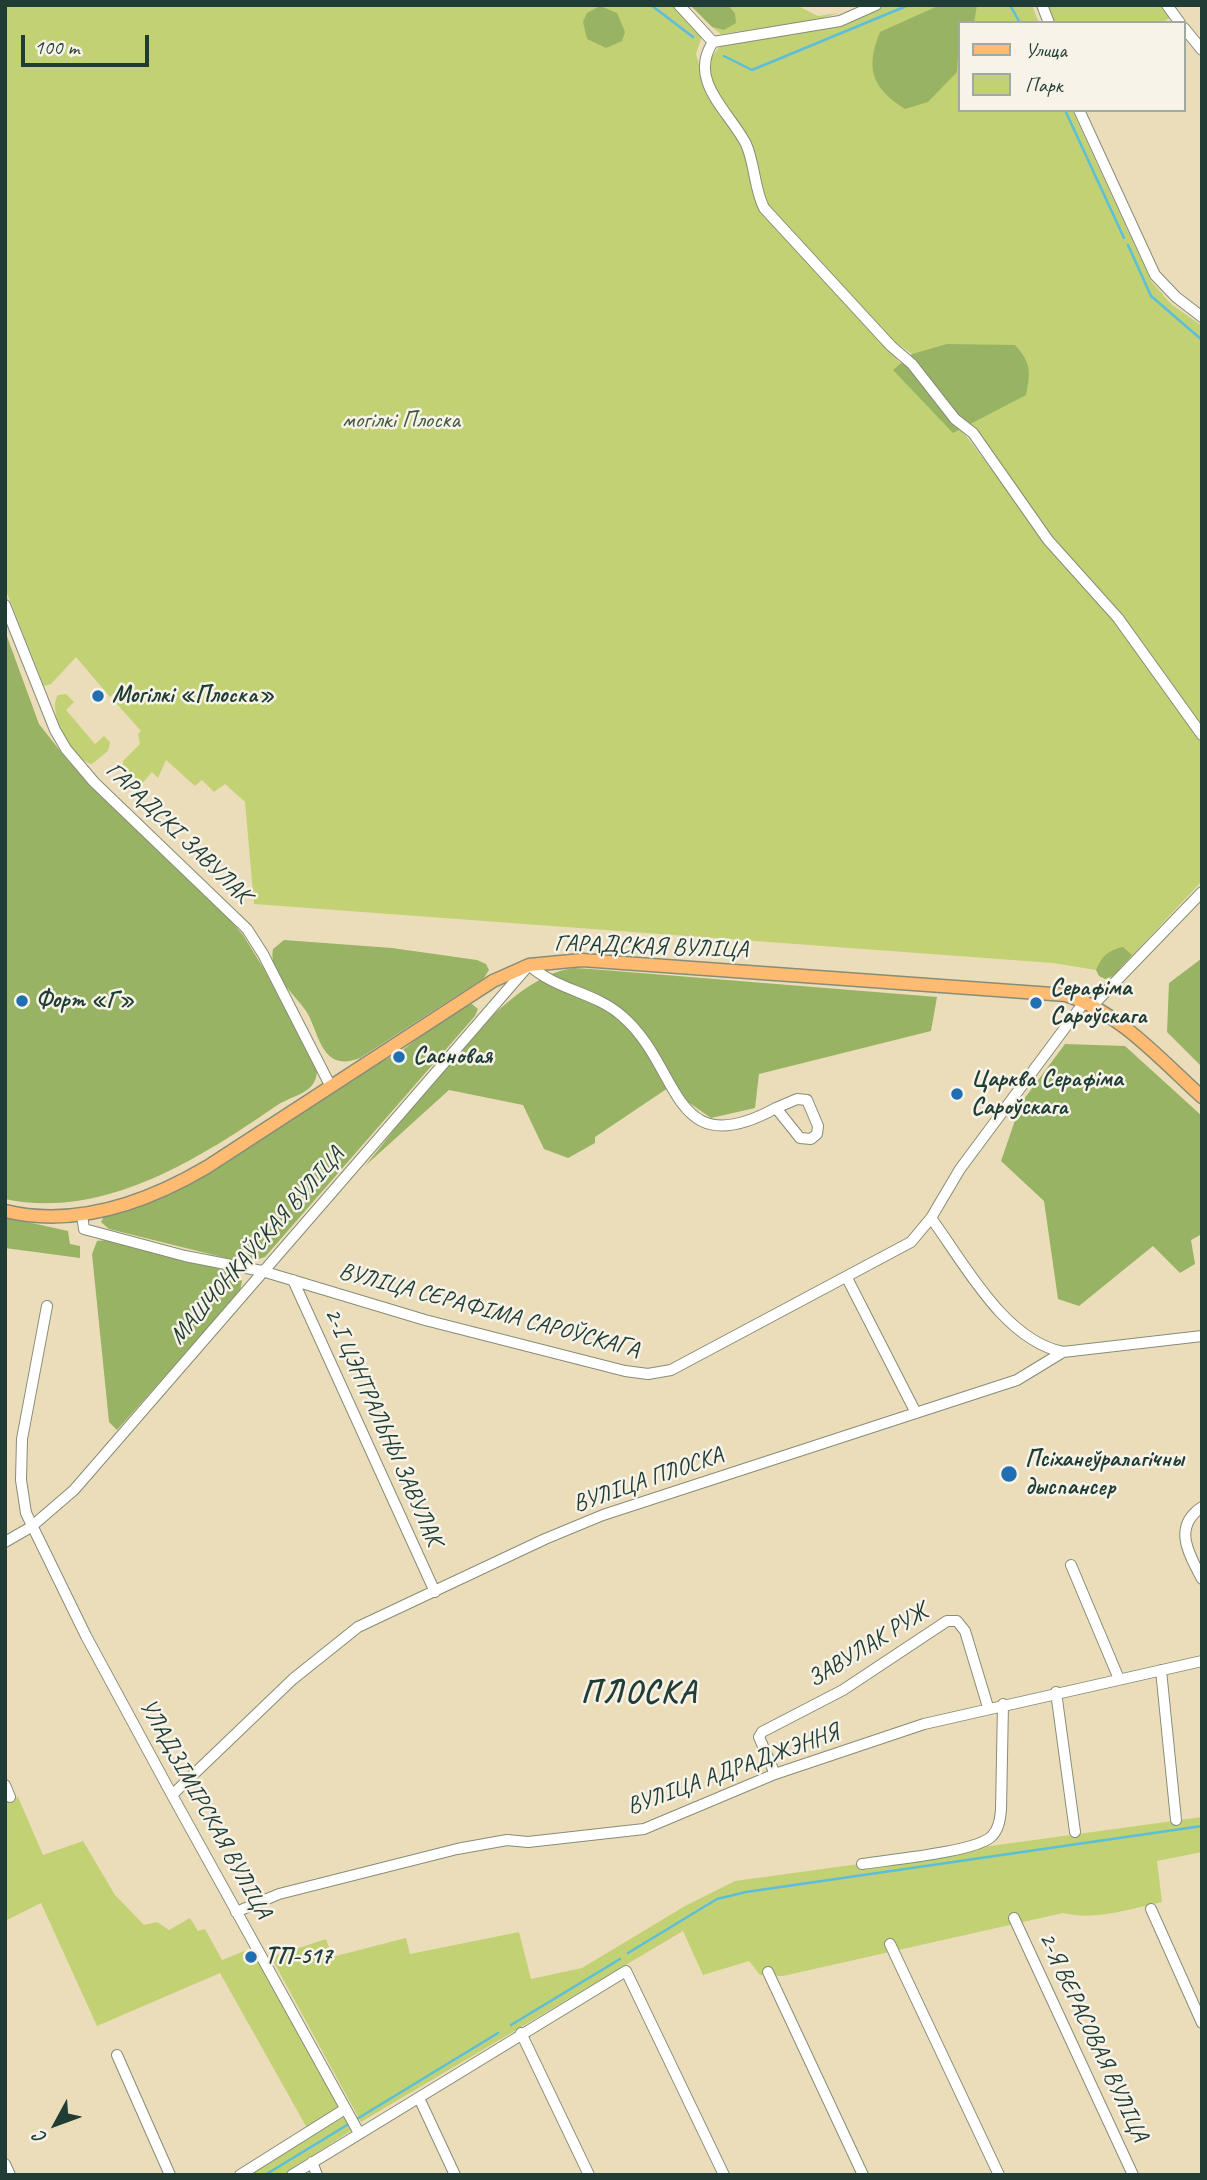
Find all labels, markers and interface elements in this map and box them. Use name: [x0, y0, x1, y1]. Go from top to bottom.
scale bar: [24, 21, 152, 65]
legend: [958, 21, 1186, 112]
text: 100 m: [34, 34, 79, 60]
text: Улица: [1025, 37, 1067, 63]
text: Парк: [1025, 72, 1062, 98]
park label: могілкі Плоска: [342, 407, 460, 435]
place label: Могілкі «Плоска»: [112, 682, 274, 710]
marker: Могілкі «Плоска»: [90, 688, 106, 704]
street label: ГАРАДСКІ ЗАВУЛАК: [99, 756, 257, 910]
street label: ГАРАДСКАЯ ВУЛІЦА: [554, 929, 748, 965]
place label: Серафіма Сароўскага: [1050, 975, 1147, 1031]
place label: Форт «Г»: [36, 987, 134, 1015]
marker: Форт «Г»: [14, 993, 30, 1009]
marker: Серафіма Сароўскага: [1028, 995, 1044, 1011]
place label: Сасновая: [413, 1043, 492, 1071]
marker: Сасновая: [391, 1049, 407, 1065]
place label: Царква Серафіма Сароўскага: [971, 1066, 1123, 1122]
marker: Царква Серафіма Сароўскага: [949, 1086, 965, 1102]
street label: МАШЧОНКАЎСКАЯ ВУЛІЦА: [164, 1142, 350, 1350]
street label: ВУЛІЦА СЕРАФІМА САРОЎСКАГА: [336, 1257, 642, 1365]
street label: 2-І ЦЭНТРАЛЬНЫ ЗАВУЛАК: [317, 1303, 449, 1551]
street label: ВУЛІЦА ПЛОСКА: [569, 1441, 727, 1519]
place label: Псіханеўралагічны дыспансер: [1025, 1446, 1184, 1502]
marker: Псіханеўралагічны дыспансер: [999, 1464, 1019, 1484]
street label: ЗАВУЛАК РУЖ: [802, 1598, 934, 1694]
district label: ПЛОСКА: [581, 1675, 697, 1713]
street label: УЛАДЗІМІРСКАЯ ВУЛІЦА: [133, 1694, 277, 1924]
street label: ВУЛІЦА АДРАДЖЭННЯ: [623, 1718, 843, 1822]
street label: 2-Я ВЕРАСОВАЯ ВУЛІЦА: [1032, 1928, 1154, 2146]
place label: ТП-517: [265, 1943, 332, 1971]
marker: ТП-517: [243, 1949, 259, 1965]
north arrow: [21, 2089, 91, 2159]
text: С: [28, 2126, 52, 2149]

